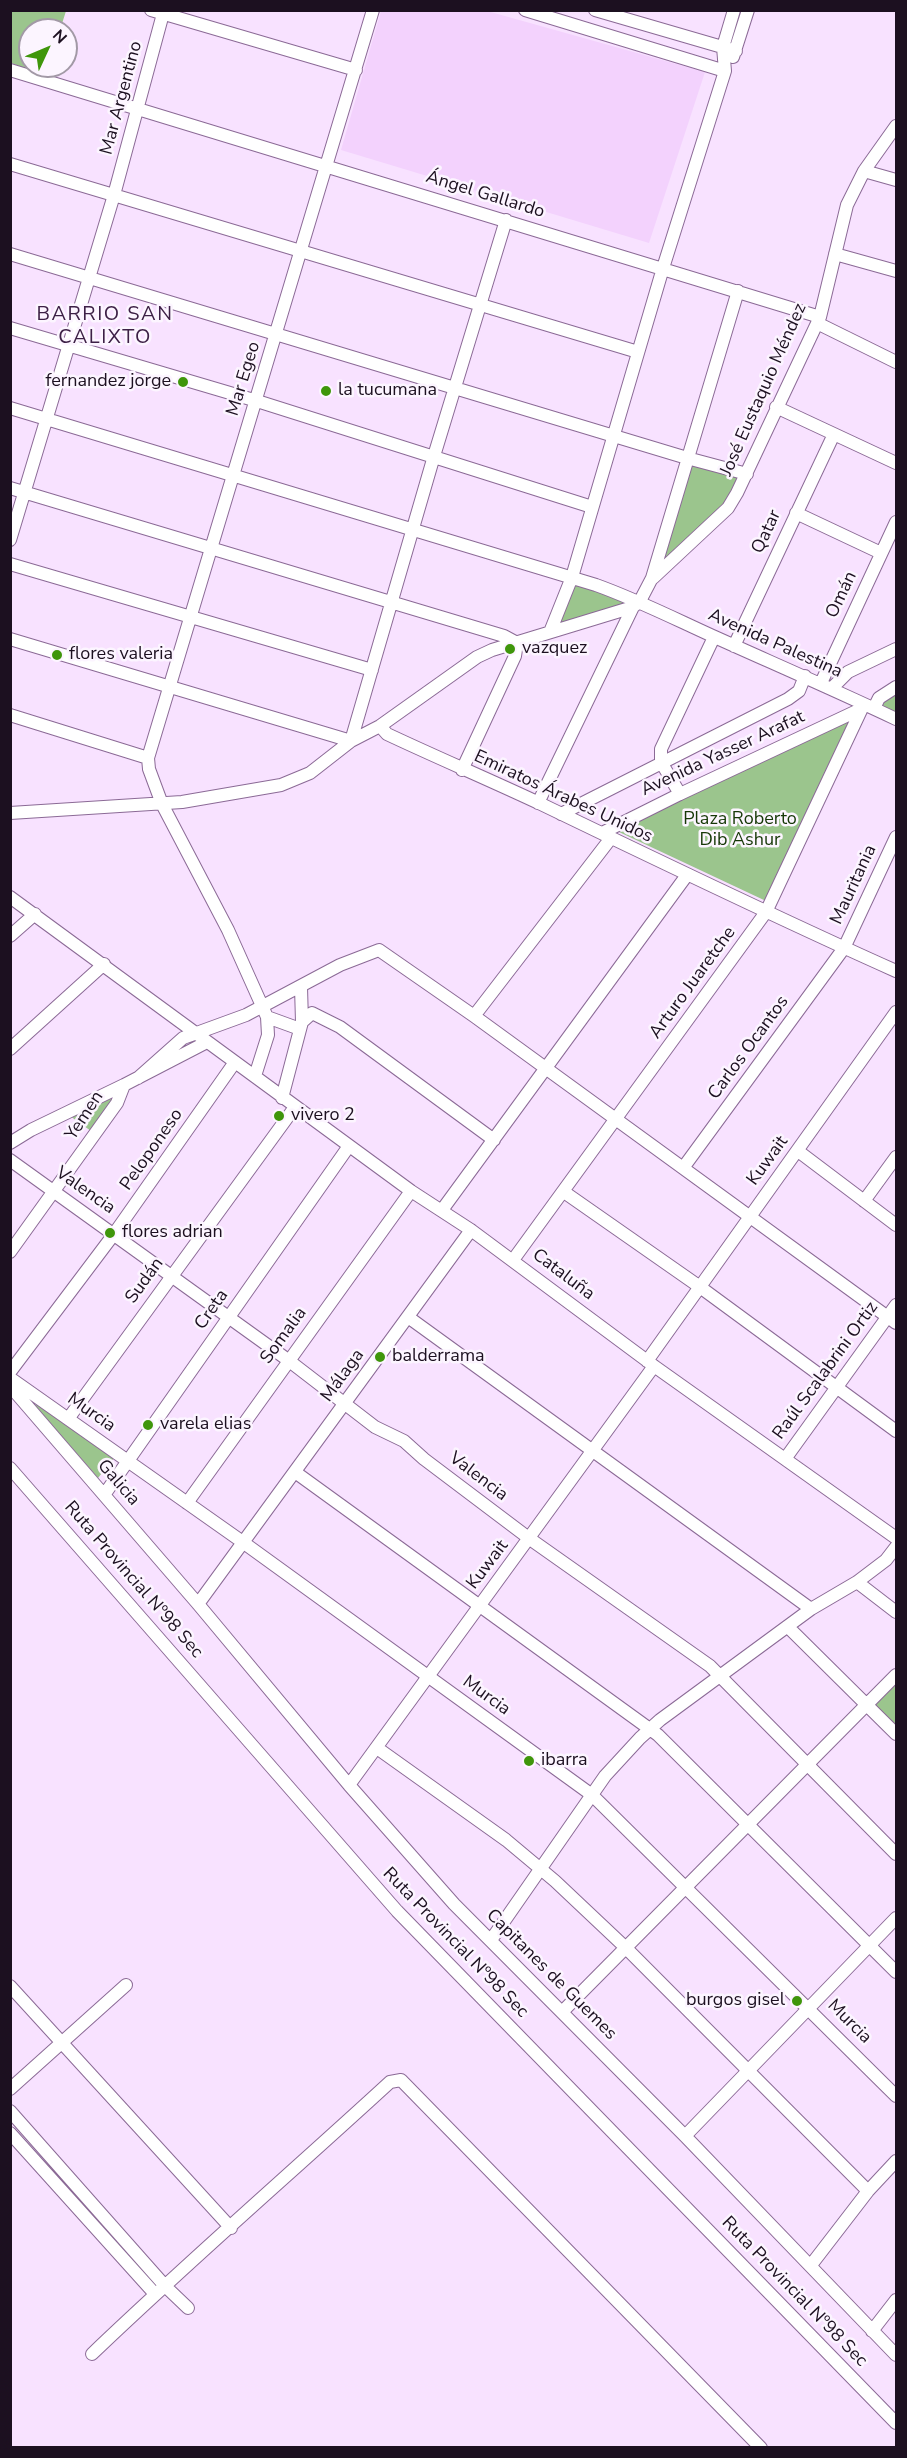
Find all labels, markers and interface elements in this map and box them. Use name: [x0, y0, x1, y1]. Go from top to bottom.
north arrow: [18, 18, 78, 78]
text: N: [47, 25, 72, 49]
street label: Mar Argentino: [96, 39, 148, 157]
street label: Ángel Gallardo: [423, 167, 547, 223]
street label: José Eustaquio Méndez: [716, 300, 812, 480]
district label: BARRIO SAN CALIXTO: [37, 303, 173, 350]
street label: Mar Egeo: [222, 339, 266, 419]
place label: fernandez jorge: [46, 371, 171, 393]
marker: fernandez jorge: [176, 375, 190, 389]
place label: la tucumana: [338, 380, 437, 402]
marker: la tucumana: [319, 384, 333, 398]
street label: Qatar: [748, 507, 786, 557]
street label: Omán: [822, 568, 862, 622]
street label: Avenida Palestina: [705, 605, 845, 683]
place label: vazquez: [522, 638, 587, 660]
marker: vazquez: [503, 642, 517, 656]
place label: flores valeria: [69, 644, 173, 666]
marker: flores valeria: [50, 648, 64, 662]
street label: Avenida Yasser Arafat: [638, 707, 808, 801]
street label: Emiratos Árabes Unidos: [470, 746, 656, 848]
park label: Plaza Roberto Dib Ashur: [683, 809, 797, 852]
street label: Mauritania: [826, 842, 882, 928]
street label: Arturo Juaretche: [645, 923, 741, 1043]
street label: Carlos Ocantos: [704, 992, 794, 1104]
street label: Yemen: [61, 1087, 109, 1145]
street label: Peloponeso: [116, 1105, 188, 1195]
place label: vivero 2: [291, 1105, 355, 1127]
marker: vivero 2: [272, 1109, 286, 1123]
street label: Kuwait: [743, 1132, 793, 1190]
street label: Valencia: [51, 1163, 119, 1219]
place label: flores adrian: [122, 1222, 223, 1244]
marker: flores adrian: [103, 1226, 117, 1240]
street label: Cataluña: [528, 1245, 598, 1305]
street label: Sudán: [121, 1254, 169, 1308]
street label: Creta: [191, 1286, 233, 1334]
street label: Raúl Scalabrini Ortiz: [769, 1298, 883, 1444]
street label: Somalia: [256, 1303, 312, 1369]
street label: Málaga: [317, 1345, 369, 1407]
place label: balderrama: [392, 1346, 485, 1368]
marker: balderrama: [373, 1350, 387, 1364]
street label: Murcia: [63, 1389, 119, 1437]
place label: varela elias: [160, 1414, 251, 1436]
marker: varela elias: [141, 1418, 155, 1432]
street label: Valencia: [444, 1448, 512, 1506]
street label: Galicia: [92, 1455, 144, 1511]
street label: Ruta Provincial Nº98 Sec: [59, 1497, 207, 1663]
street label: Kuwait: [462, 1536, 514, 1594]
street label: Murcia: [458, 1671, 514, 1721]
place label: ibarra: [541, 1750, 588, 1772]
marker: ibarra: [522, 1754, 536, 1768]
street label: Ruta Provincial Nº98 Sec: [378, 1863, 532, 2023]
street label: Capitanes de Guemes: [481, 1905, 621, 2045]
place label: burgos gisel: [686, 1990, 785, 2012]
marker: burgos gisel: [790, 1994, 804, 2008]
street label: Murcia: [822, 1995, 876, 2049]
street label: Ruta Provincial Nº98 Sec: [717, 2212, 871, 2372]

